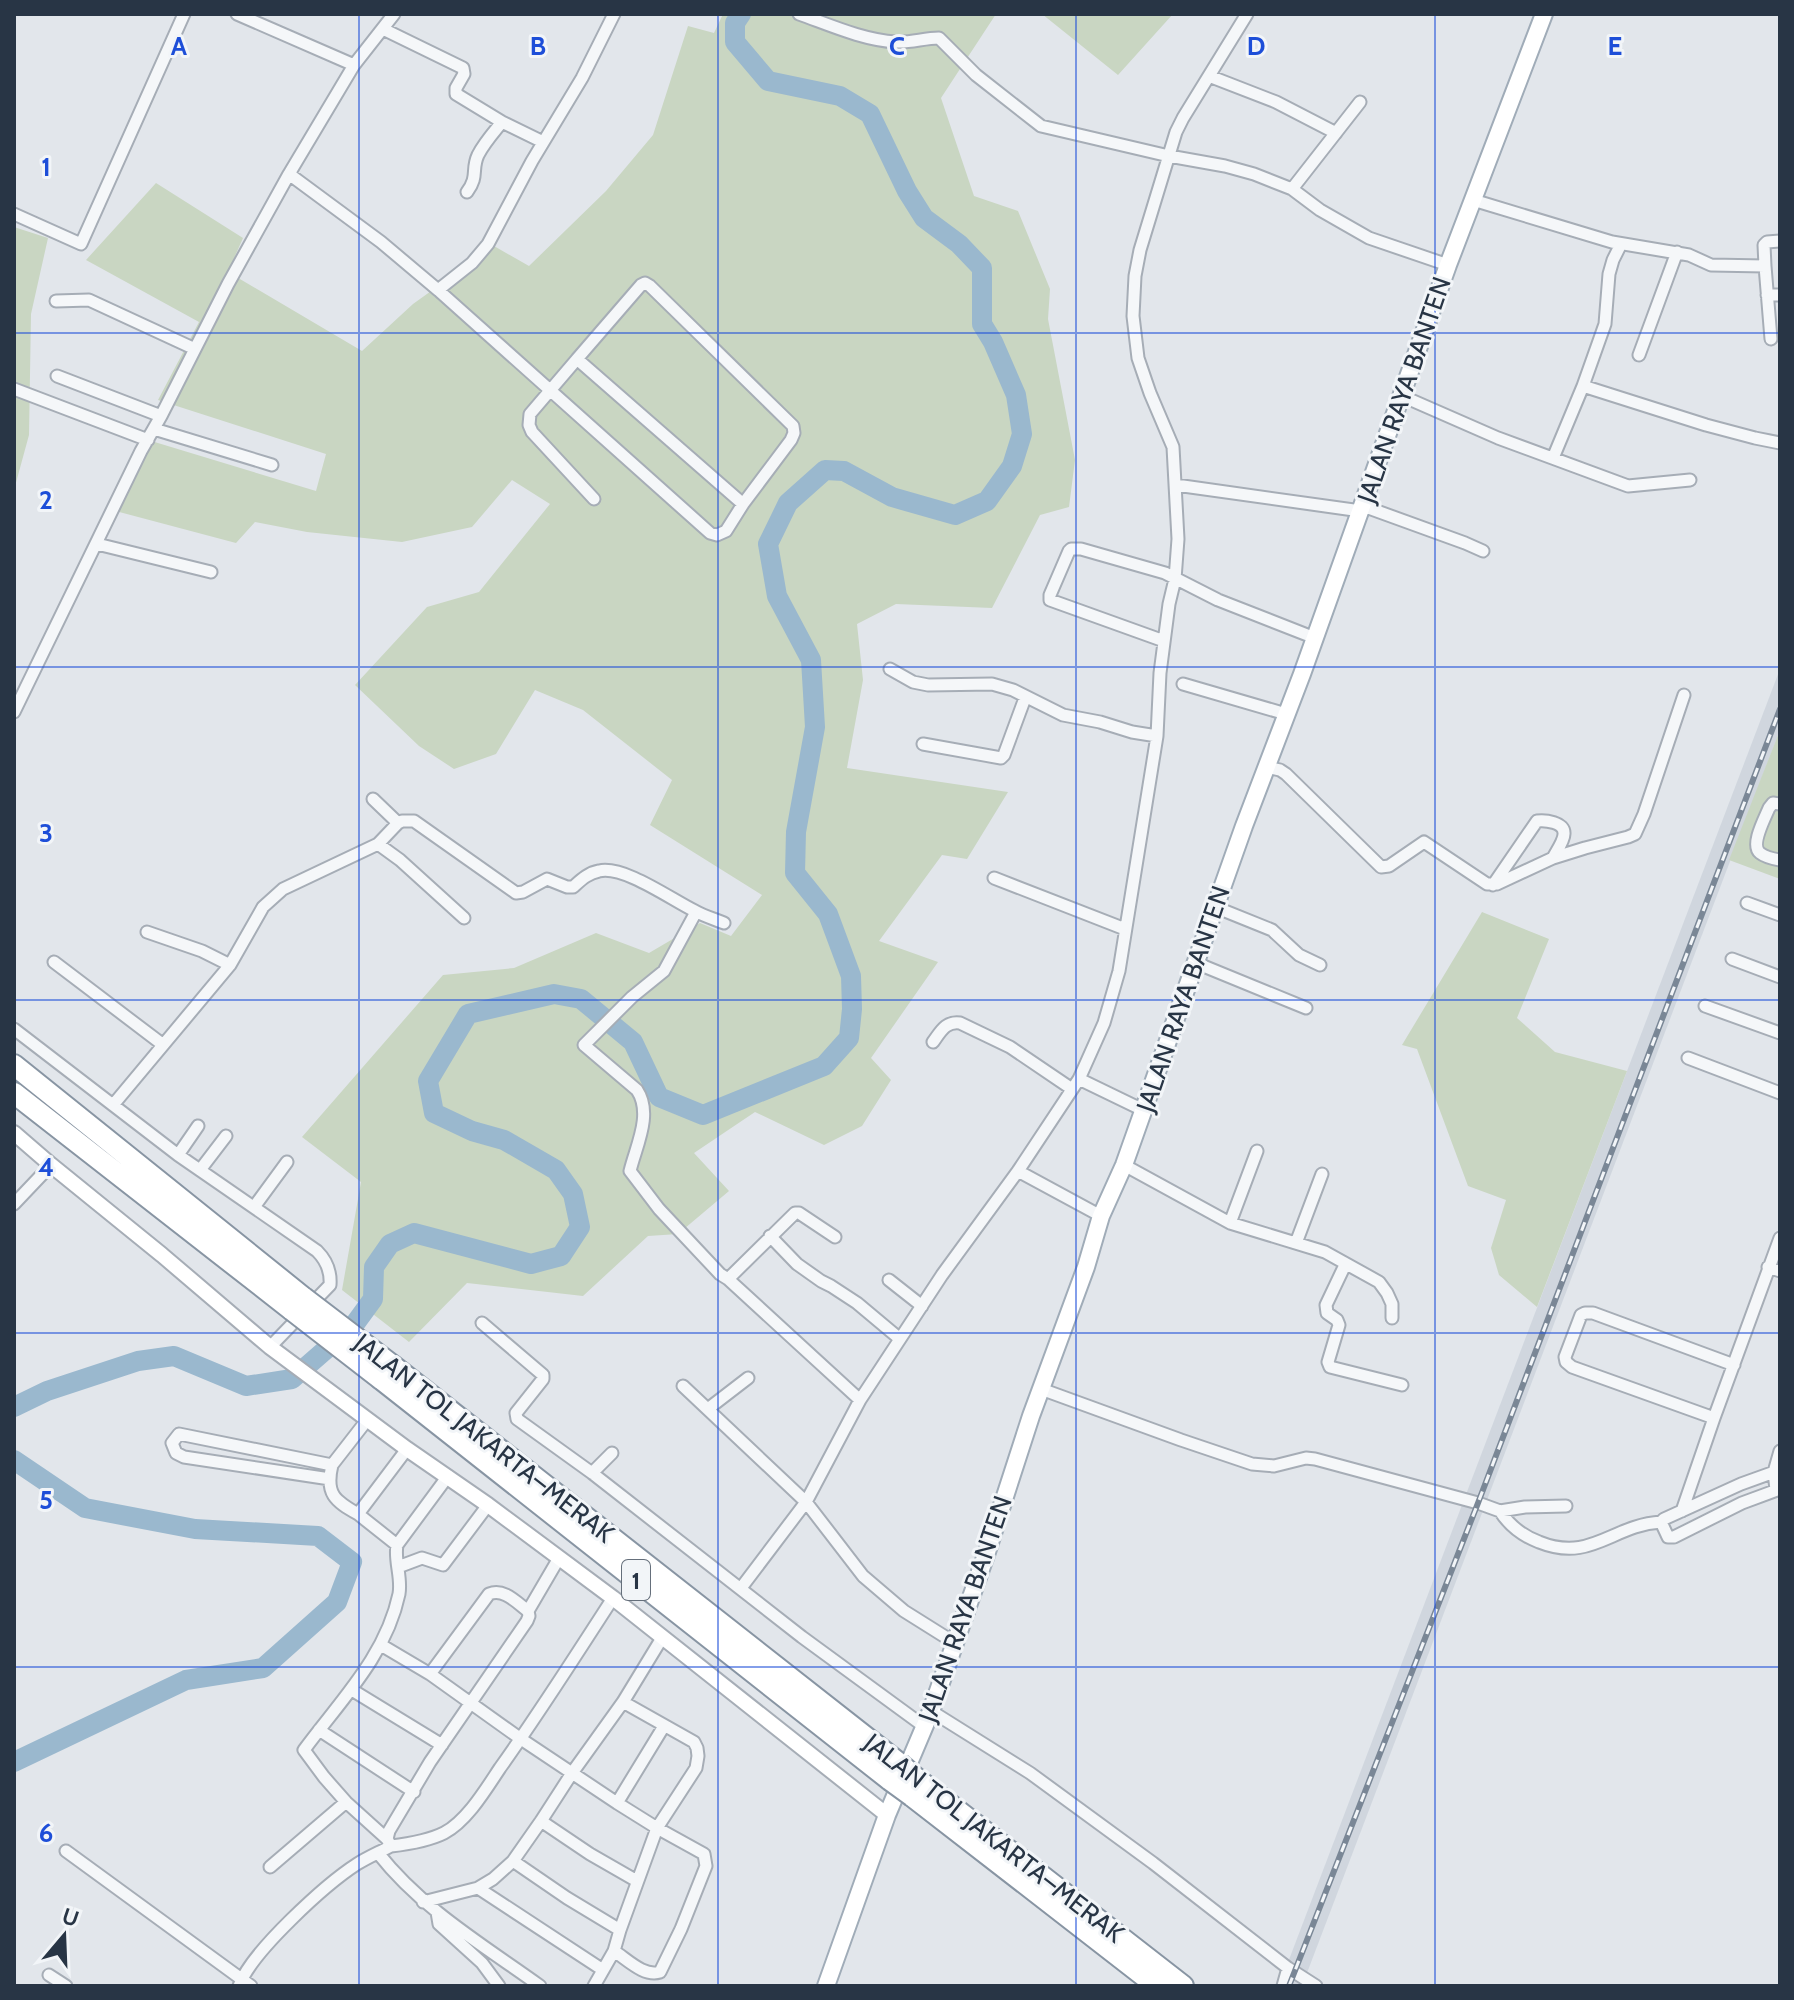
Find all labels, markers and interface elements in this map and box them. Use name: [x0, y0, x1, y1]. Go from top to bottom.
text: A: [171, 30, 188, 62]
text: B: [530, 30, 546, 62]
text: C: [889, 30, 905, 62]
text: D: [1247, 30, 1265, 62]
text: E: [1608, 30, 1622, 62]
text: 1: [41, 151, 51, 183]
street label: JALAN RAYA BANTEN: [1350, 273, 1458, 508]
text: 2: [39, 484, 53, 516]
text: 3: [39, 817, 53, 849]
street label: JALAN RAYA BANTEN: [1129, 882, 1237, 1117]
text: 4: [38, 1151, 54, 1183]
street label: JALAN TOL JAKARTA–MERAK: [347, 1326, 621, 1550]
text: 5: [39, 1484, 53, 1516]
street label: JALAN RAYA BANTEN: [911, 1492, 1019, 1727]
road number: 1: [622, 1560, 650, 1600]
street label: JALAN TOL JAKARTA–MERAK: [857, 1726, 1131, 1950]
text: 6: [39, 1817, 53, 1849]
north arrow: [24, 1896, 104, 1976]
text: U: [58, 1902, 82, 1933]

